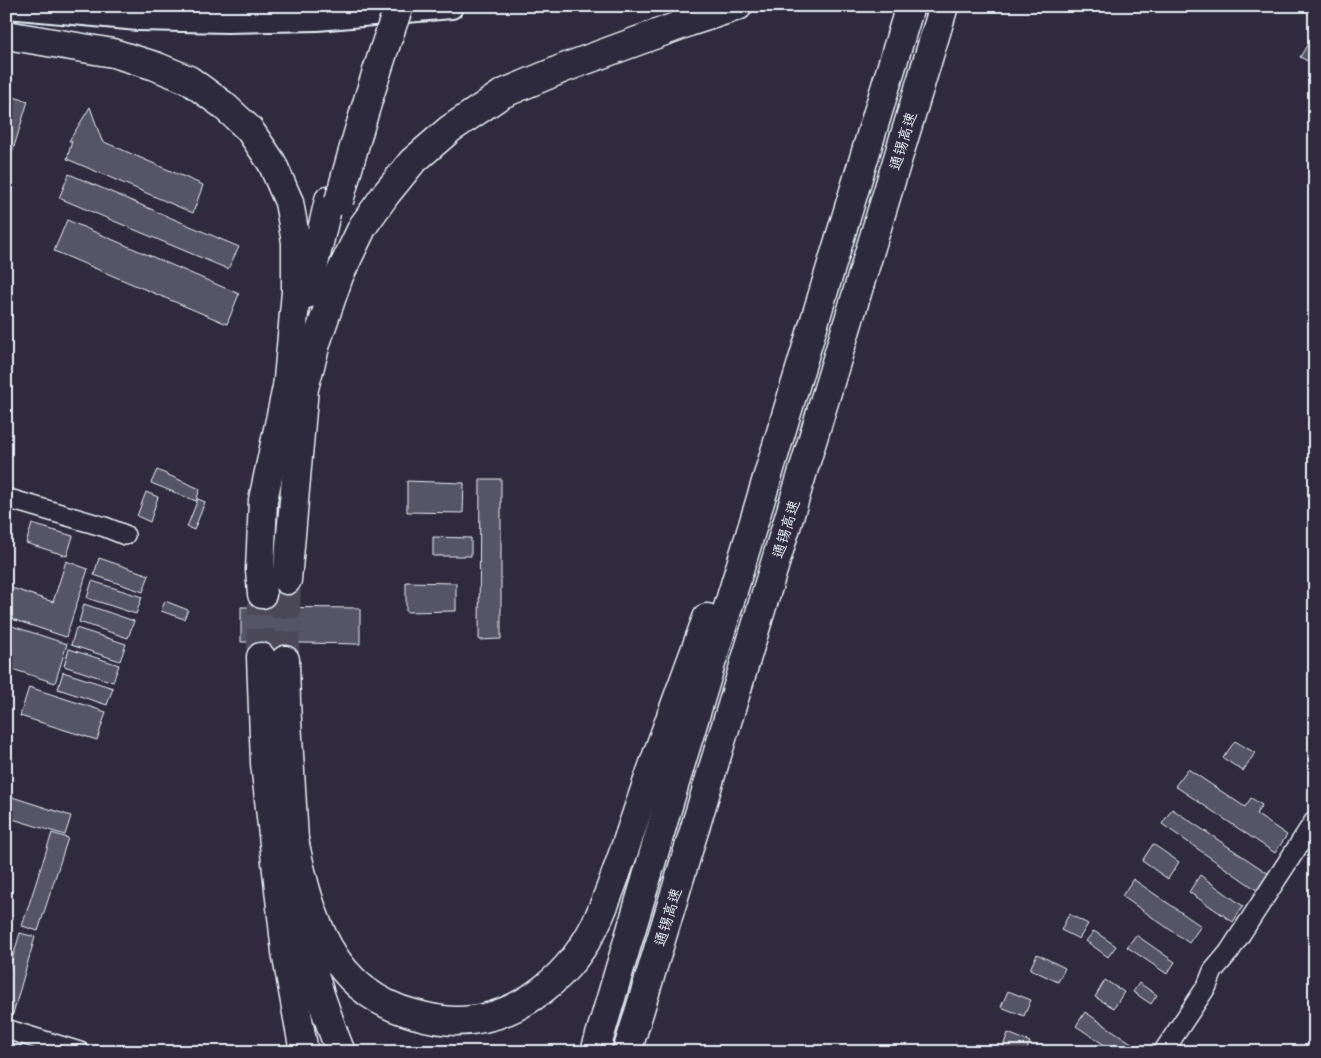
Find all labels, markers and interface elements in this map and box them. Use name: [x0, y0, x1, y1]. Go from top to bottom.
street label: 通锡高速: [885, 109, 921, 173]
street label: 通锡高速: [768, 497, 804, 561]
street label: 通锡高速: [650, 885, 686, 949]

